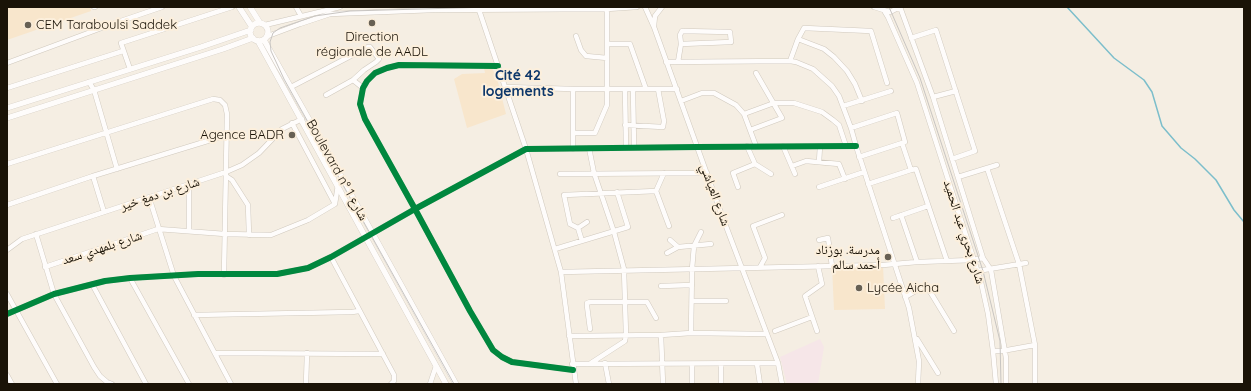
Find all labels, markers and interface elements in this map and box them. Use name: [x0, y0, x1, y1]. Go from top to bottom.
place label: CEM Taraboulsi Saddek: [36, 17, 177, 33]
marker: Direction régionale de AADL: [367, 18, 377, 28]
marker: CEM Taraboulsi Saddek: [23, 20, 33, 30]
place label: Direction régionale de AADL: [316, 29, 428, 60]
district label: Cité 42 logements: [482, 68, 554, 100]
street label: Boulevard n° شارع 1: [303, 117, 371, 223]
place label: Agence BADR: [200, 127, 284, 143]
marker: Agence BADR: [287, 130, 297, 140]
street label: شارع العياشي: [697, 162, 733, 228]
street label: شارع بن دمغ خير: [118, 174, 202, 214]
street label: شارع بحري عبد الحميد: [940, 178, 988, 286]
street label: شارع بلمهدي سعد: [60, 228, 144, 268]
place label: مدرسة. بوزناد أحمد سالم: [816, 242, 880, 273]
marker: مدرسة. بوزناد أحمد سالم: [883, 252, 893, 262]
place label: Lycée Aicha: [867, 280, 939, 296]
marker: Lycée Aicha: [854, 283, 864, 293]

